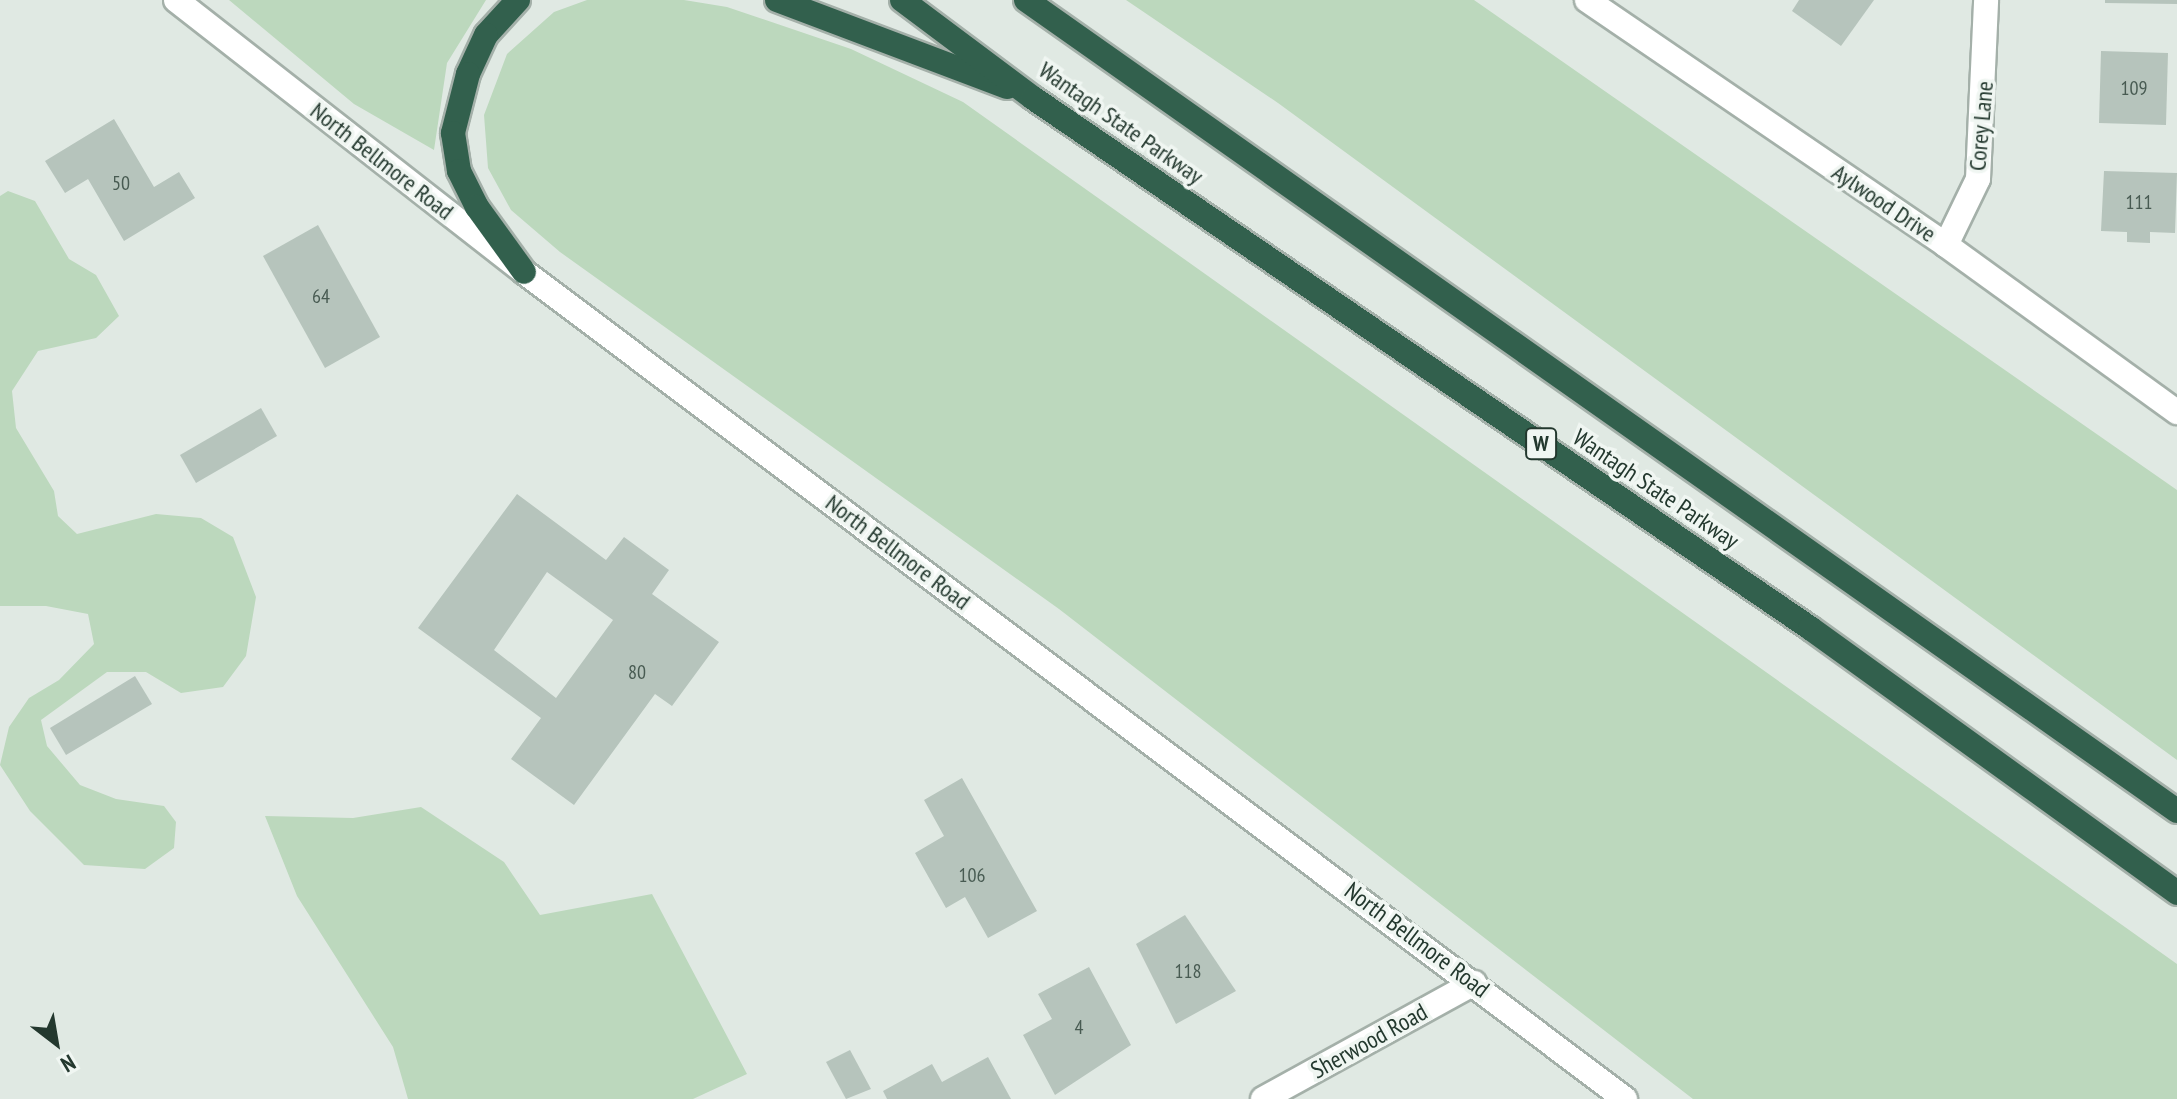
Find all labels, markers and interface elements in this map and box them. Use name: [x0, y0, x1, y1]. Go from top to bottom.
street label: Wantagh State Parkway: [1033, 56, 1209, 190]
house number: 109: [2121, 76, 2147, 100]
street label: Corey Lane: [1963, 80, 1999, 172]
street label: North Bellmore Road: [305, 96, 459, 226]
street label: Aylwood Drive: [1827, 158, 1941, 248]
house number: 50: [112, 171, 130, 195]
house number: 111: [2126, 190, 2152, 214]
house number: 64: [312, 284, 330, 308]
street label: Wantagh State Parkway: [1568, 423, 1744, 555]
road number: W: [1525, 426, 1557, 462]
street label: North Bellmore Road: [820, 488, 976, 616]
house number: 80: [628, 660, 646, 684]
house number: 106: [959, 863, 985, 887]
street label: North Bellmore Road: [1339, 876, 1495, 1004]
house number: 118: [1175, 959, 1201, 983]
street label: Sherwood Road: [1306, 997, 1432, 1085]
north arrow: [16, 1003, 96, 1083]
house number: 4: [1075, 1015, 1083, 1039]
text: N: [56, 1049, 81, 1079]

